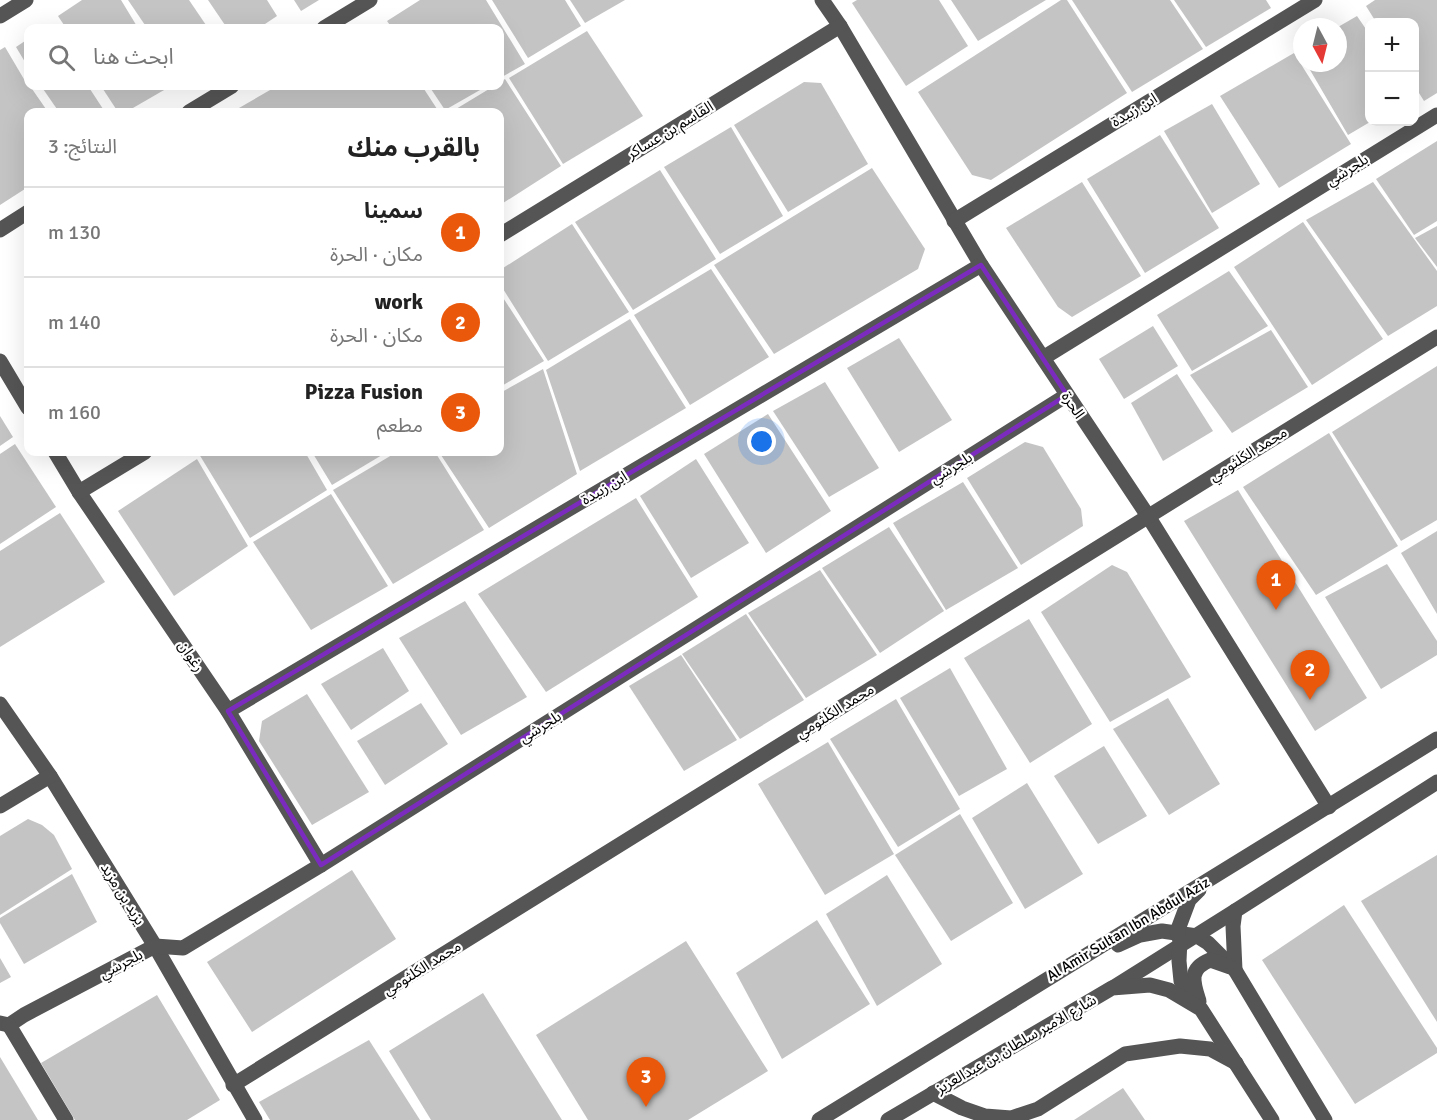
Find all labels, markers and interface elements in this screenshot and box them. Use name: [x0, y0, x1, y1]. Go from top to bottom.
north arrow: [1293, 18, 1347, 72]
map controls: [1365, 18, 1419, 126]
button: +: [1365, 18, 1419, 72]
search box: [24, 24, 504, 90]
icon: search: [45, 41, 78, 74]
text: ابحث هنا: [93, 43, 174, 70]
button: −: [1365, 72, 1419, 126]
street label: ابن زبيدة: [1108, 89, 1160, 131]
street label: القاسم بن عساكر: [623, 97, 718, 165]
text: بالقرب منك: [348, 132, 480, 164]
text: النتائج: 3: [48, 134, 117, 159]
street label: بلجرشي: [1323, 150, 1373, 192]
text: سمينا: [364, 197, 423, 224]
text: 130 m: [48, 220, 101, 245]
text: 1: [455, 220, 466, 245]
text: مكان · الحرة: [330, 242, 423, 267]
text: work: [375, 288, 423, 315]
text: 140 m: [48, 310, 101, 335]
text: 2: [455, 310, 466, 335]
text: مكان · الحرة: [330, 323, 423, 348]
text: Pizza Fusion: [305, 378, 423, 405]
street label: الحرة: [1058, 388, 1088, 422]
text: 160 m: [48, 400, 101, 425]
text: 3: [455, 400, 466, 425]
text: مطعم: [377, 413, 423, 438]
street label: محمد الكلثومي: [1206, 423, 1292, 487]
your location: [747, 427, 776, 456]
street label: بلجرشي: [927, 448, 977, 490]
street label: ابن زبيدة: [578, 467, 630, 509]
pin: 1: [1256, 560, 1296, 610]
street label: رغوان: [174, 637, 208, 675]
pin: 2: [1290, 650, 1330, 700]
street label: محمد الكلثومي: [793, 680, 879, 744]
street label: بلجرشي: [516, 707, 566, 749]
street label: يزيد بن مزيد: [97, 860, 149, 928]
street label: Al Amir Sultan Ibn Abdul Aziz: [1043, 873, 1213, 985]
street label: محمد الكلثومي: [380, 937, 466, 1001]
street label: بلجرشي: [96, 945, 147, 985]
street label: شارع الامير سلطان بن عبدالعزيز: [932, 990, 1101, 1101]
pin: 3: [626, 1058, 666, 1107]

